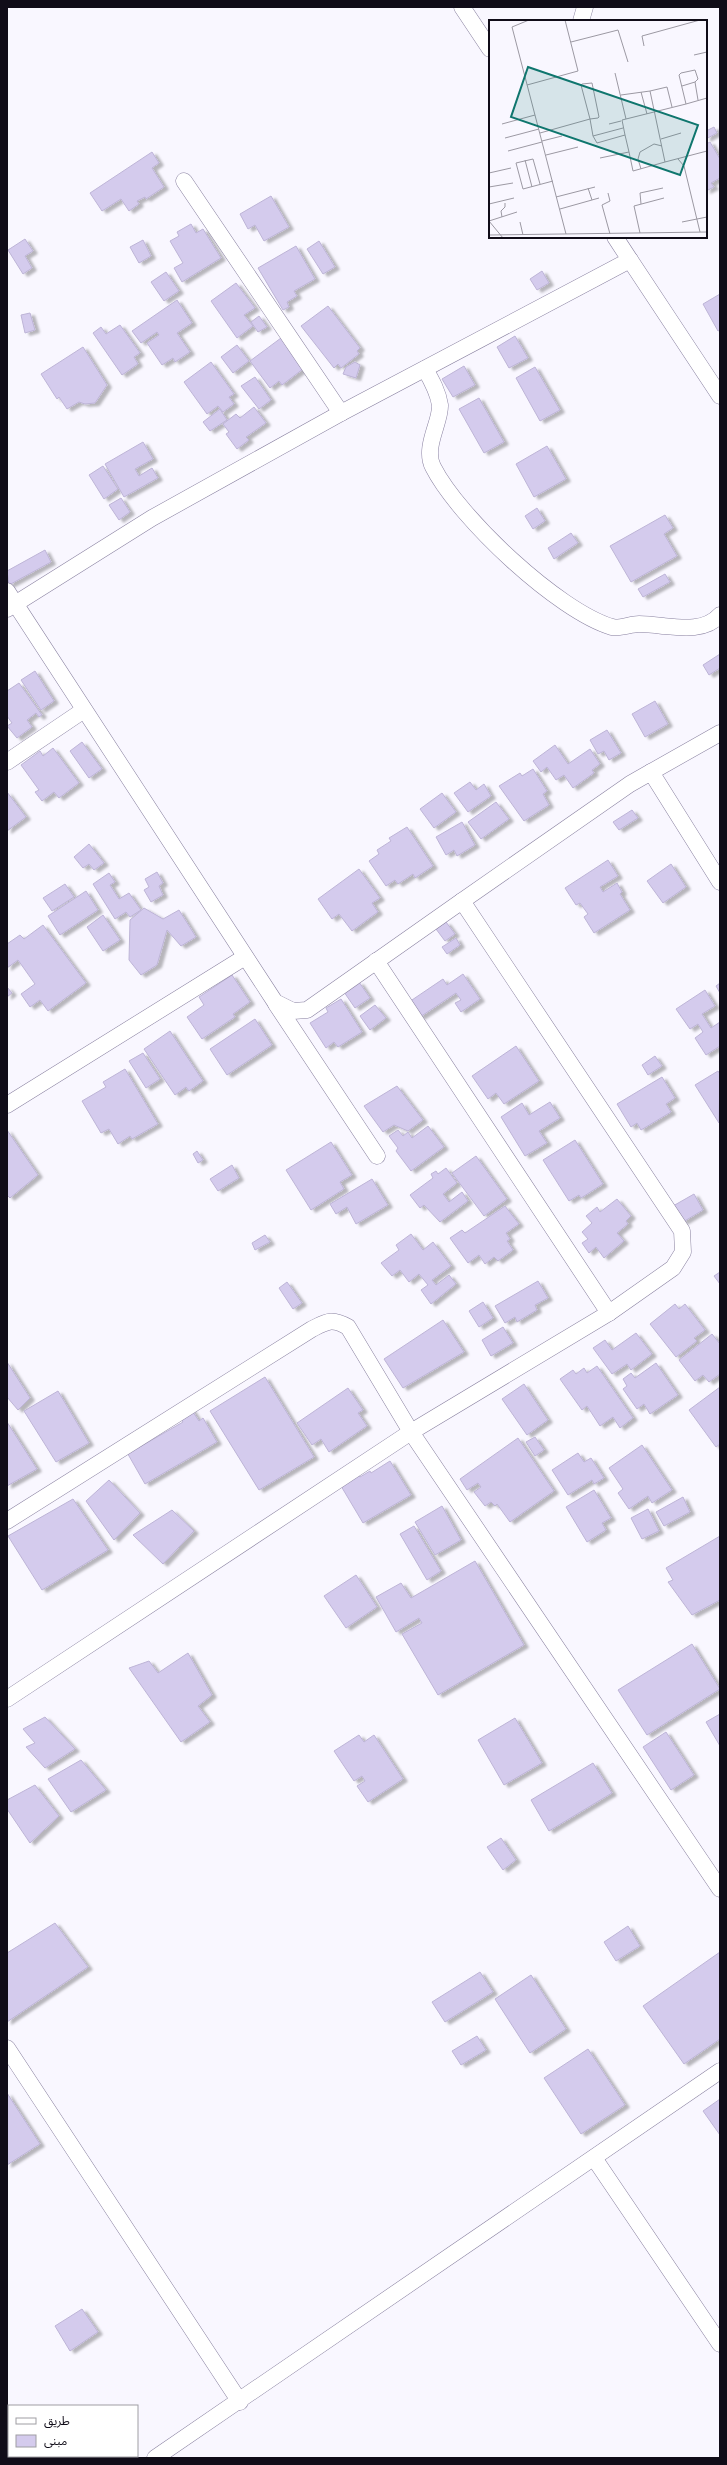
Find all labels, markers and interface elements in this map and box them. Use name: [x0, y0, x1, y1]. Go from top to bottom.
inset map: [489, 20, 707, 238]
legend: [8, 2405, 138, 2457]
text: طريق: [44, 2413, 70, 2429]
text: مبنى: [44, 2433, 67, 2448]

